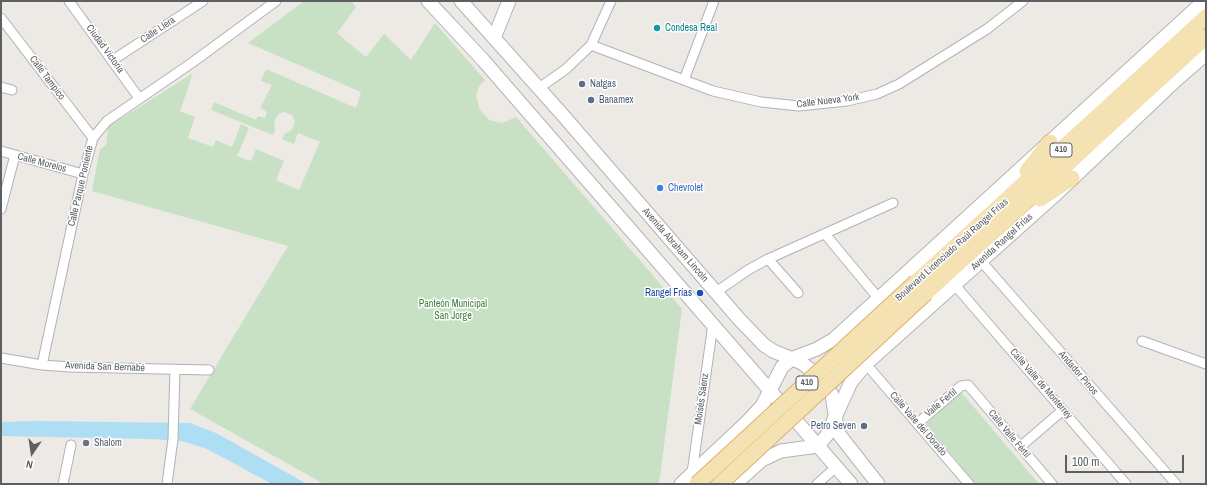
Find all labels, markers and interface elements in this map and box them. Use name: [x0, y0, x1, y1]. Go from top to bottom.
street label: Calle Llera: [138, 14, 178, 46]
street label: Ciudad Victoria: [83, 22, 127, 76]
place label: Condesa Real: [665, 22, 717, 34]
marker: Condesa Real: [652, 23, 662, 33]
street label: Calle Tampico: [27, 54, 67, 102]
place label: Natgas: [590, 78, 616, 90]
marker: Natgas: [577, 79, 587, 89]
street label: Calle Nueva York: [796, 91, 860, 111]
place label: Banamex: [599, 94, 634, 106]
marker: Banamex: [586, 95, 596, 105]
road number: 410: [1050, 143, 1072, 157]
street label: Calle Parque Poniente: [66, 144, 96, 228]
street label: Calle Morelos: [16, 151, 68, 175]
place label: Chevrolet: [668, 182, 703, 194]
marker: Chevrolet: [655, 183, 665, 193]
street label: Boulevard Licenciado Raúl Rangel Frías: [893, 196, 1011, 304]
street label: Avenida Abraham Lincoln: [640, 206, 710, 284]
street label: Avenida Rangel Frías: [969, 211, 1035, 273]
place label: Rangel Frías: [645, 287, 692, 299]
marker: Rangel Frías: [695, 288, 705, 298]
park label: Panteón Municipal San Jorge: [419, 298, 487, 322]
street label: Calle Valle de Monterrey: [1007, 346, 1075, 422]
street label: Andador Pinos: [1056, 349, 1100, 397]
street label: Avenida San Bernabé: [65, 360, 145, 374]
street label: Moisés Sáenz: [692, 372, 712, 426]
road number: 410: [796, 376, 818, 390]
street label: Valle Fertil: [923, 386, 959, 420]
street label: Calle Valle del Dorado: [887, 390, 949, 458]
street label: Calle Valle Fértil: [985, 407, 1033, 461]
place label: Petro Seven: [811, 420, 856, 432]
marker: Petro Seven: [859, 421, 869, 431]
north arrow: [12, 433, 52, 473]
place label: Shalom: [94, 437, 122, 449]
marker: Shalom: [81, 438, 91, 448]
scale bar: [1067, 447, 1186, 473]
text: 100 m: [1072, 454, 1099, 470]
text: N: [25, 457, 34, 472]

